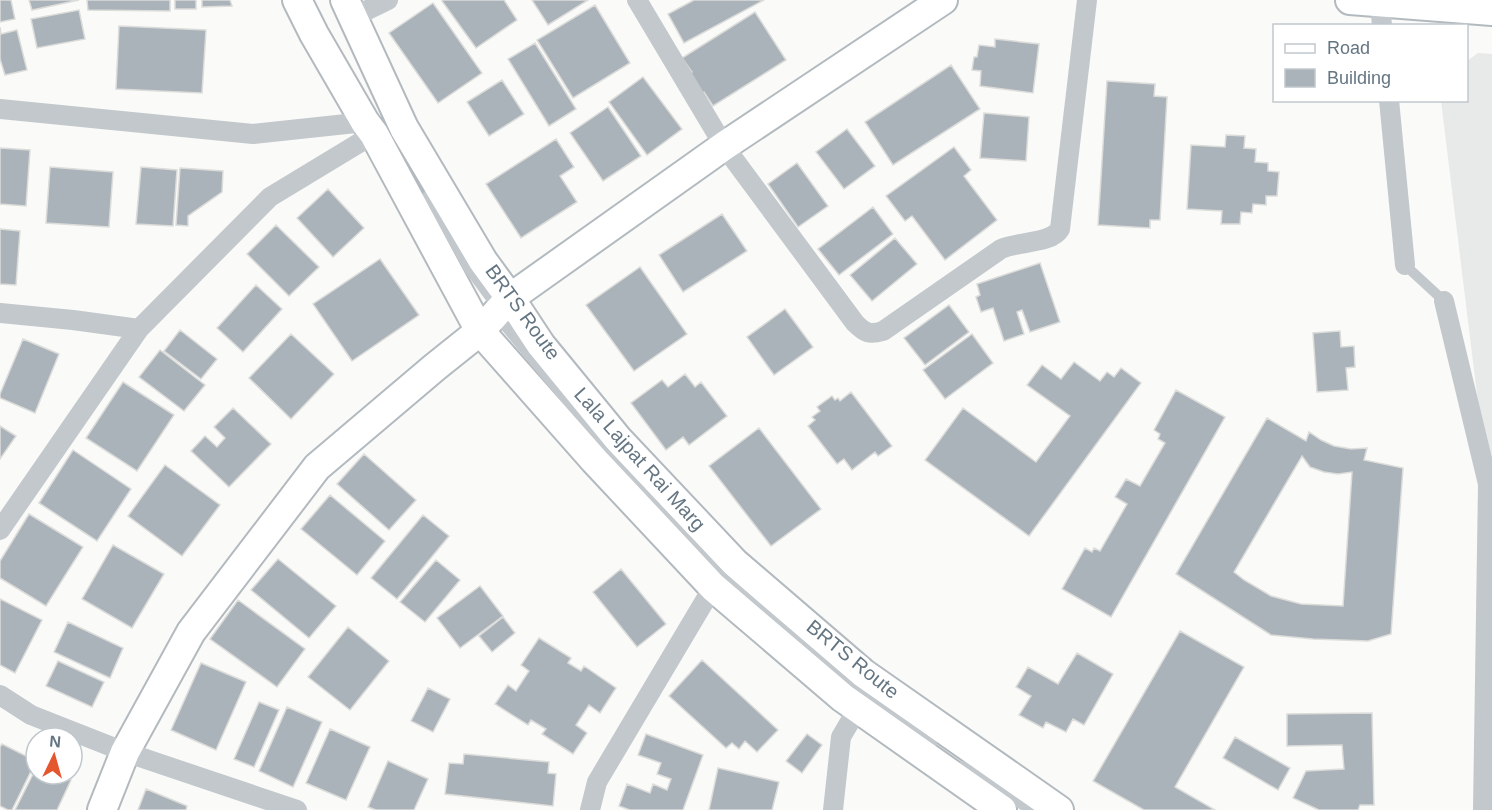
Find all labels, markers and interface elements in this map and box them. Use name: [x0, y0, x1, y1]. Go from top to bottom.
legend: [1273, 24, 1468, 102]
text: Road: [1327, 38, 1370, 58]
text: Building: [1327, 68, 1391, 88]
street label: BRTS Route: [481, 260, 565, 364]
street label: Lala Lajpat Rai Marg: [570, 383, 710, 535]
street label: BRTS Route: [803, 615, 903, 703]
north arrow: [24, 726, 84, 786]
text: N: [49, 733, 62, 751]

